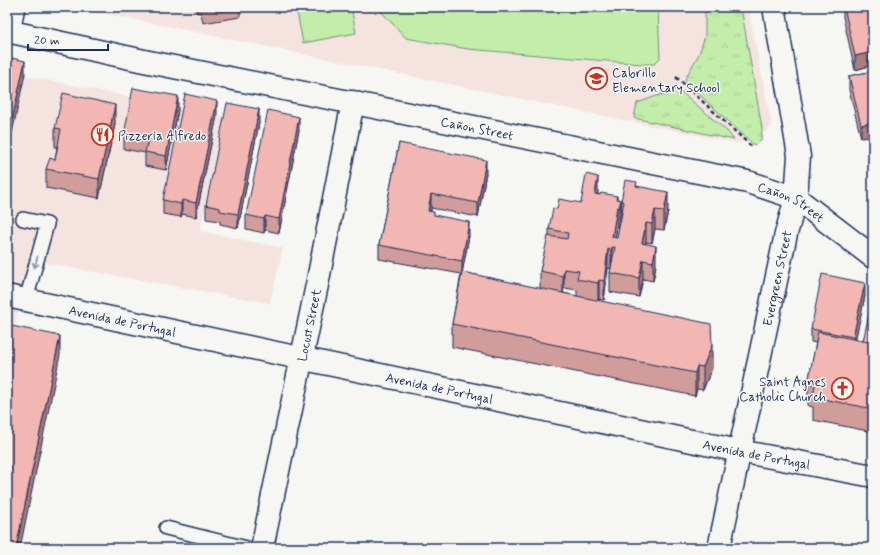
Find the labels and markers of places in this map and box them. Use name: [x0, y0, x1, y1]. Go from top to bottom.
place label: Cabrillo Elementary School: [612, 65, 720, 97]
school or university icon: Cabrillo Elementary School: [583, 66, 609, 92]
restaurant icon: Pizzeria Alfredo: [89, 122, 115, 148]
place label: Pizzeria Alfredo: [118, 128, 207, 145]
place label: Saint Agnes Catholic Church: [739, 374, 826, 406]
church icon: Saint Agnes Catholic Church: [829, 375, 855, 401]

